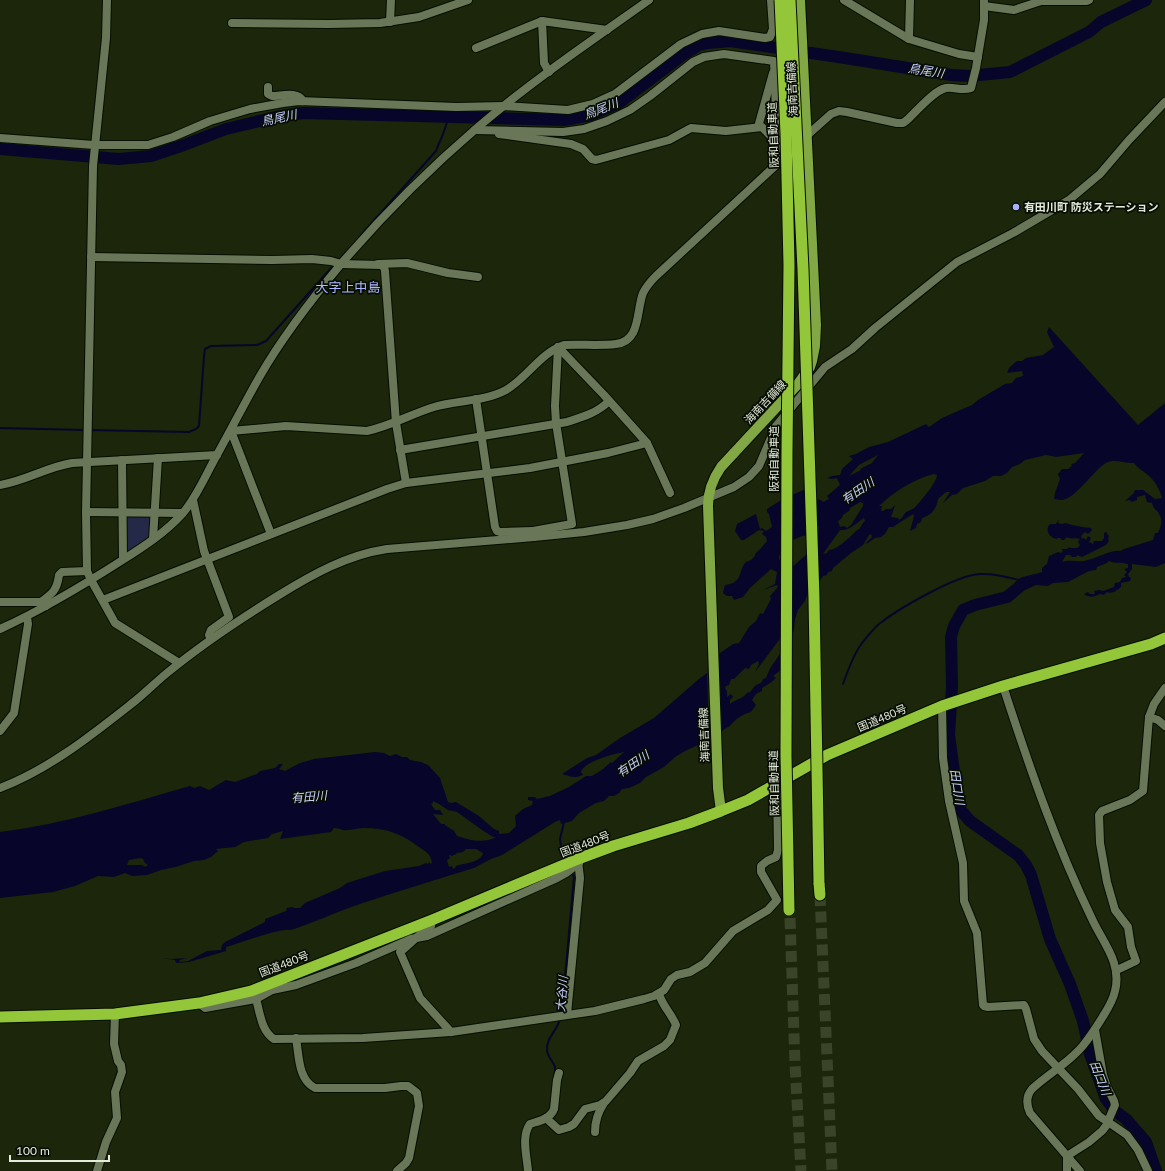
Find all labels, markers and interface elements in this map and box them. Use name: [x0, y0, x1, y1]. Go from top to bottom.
water label: 鳥尾川: [907, 60, 947, 81]
street label: 海南吉備線: [784, 61, 799, 117]
water label: 鳥尾川: [581, 94, 622, 122]
street label: 阪和自動車道: [765, 102, 780, 168]
water label: 鳥尾川: [260, 106, 300, 129]
place label: 有田川町 防災ステーション: [1024, 200, 1158, 213]
marker: 有田川町 防災ステーション: [1011, 202, 1021, 212]
district label: 大字上中島: [315, 279, 381, 295]
street label: 海南吉備線: [741, 377, 788, 426]
street label: 阪和自動車道: [767, 426, 780, 492]
water label: 有田川: [839, 473, 878, 507]
street label: 国道480号: [855, 701, 908, 734]
street label: 海南吉備線: [696, 707, 711, 763]
water label: 有田川: [614, 746, 653, 780]
street label: 阪和自動車道: [766, 750, 781, 816]
water label: 田口川: [947, 768, 968, 808]
water label: 有田川: [290, 787, 330, 806]
street label: 国道480号: [558, 828, 611, 859]
street label: 国道480号: [257, 948, 310, 979]
water label: 大谷川: [552, 973, 571, 1013]
water label: 田口川: [1087, 1058, 1115, 1099]
scale bar: [10, 1137, 109, 1163]
text: 100 m: [16, 1143, 50, 1158]

